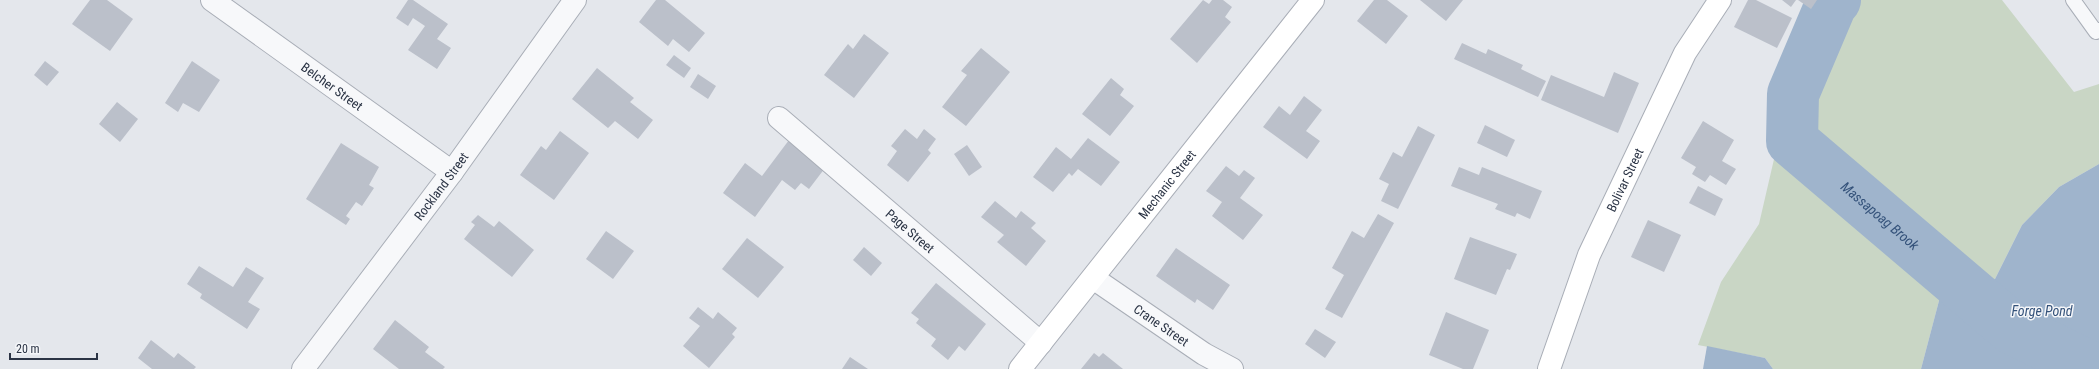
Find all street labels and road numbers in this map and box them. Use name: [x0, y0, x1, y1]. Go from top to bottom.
street label: Belcher Street: [298, 60, 366, 114]
street label: Bolivar Street: [1604, 146, 1647, 214]
street label: Mechanic Street: [1135, 147, 1199, 222]
street label: Rockland Street: [411, 150, 472, 223]
street label: Page Street: [883, 206, 937, 256]
street label: Crane Street: [1131, 301, 1192, 349]

